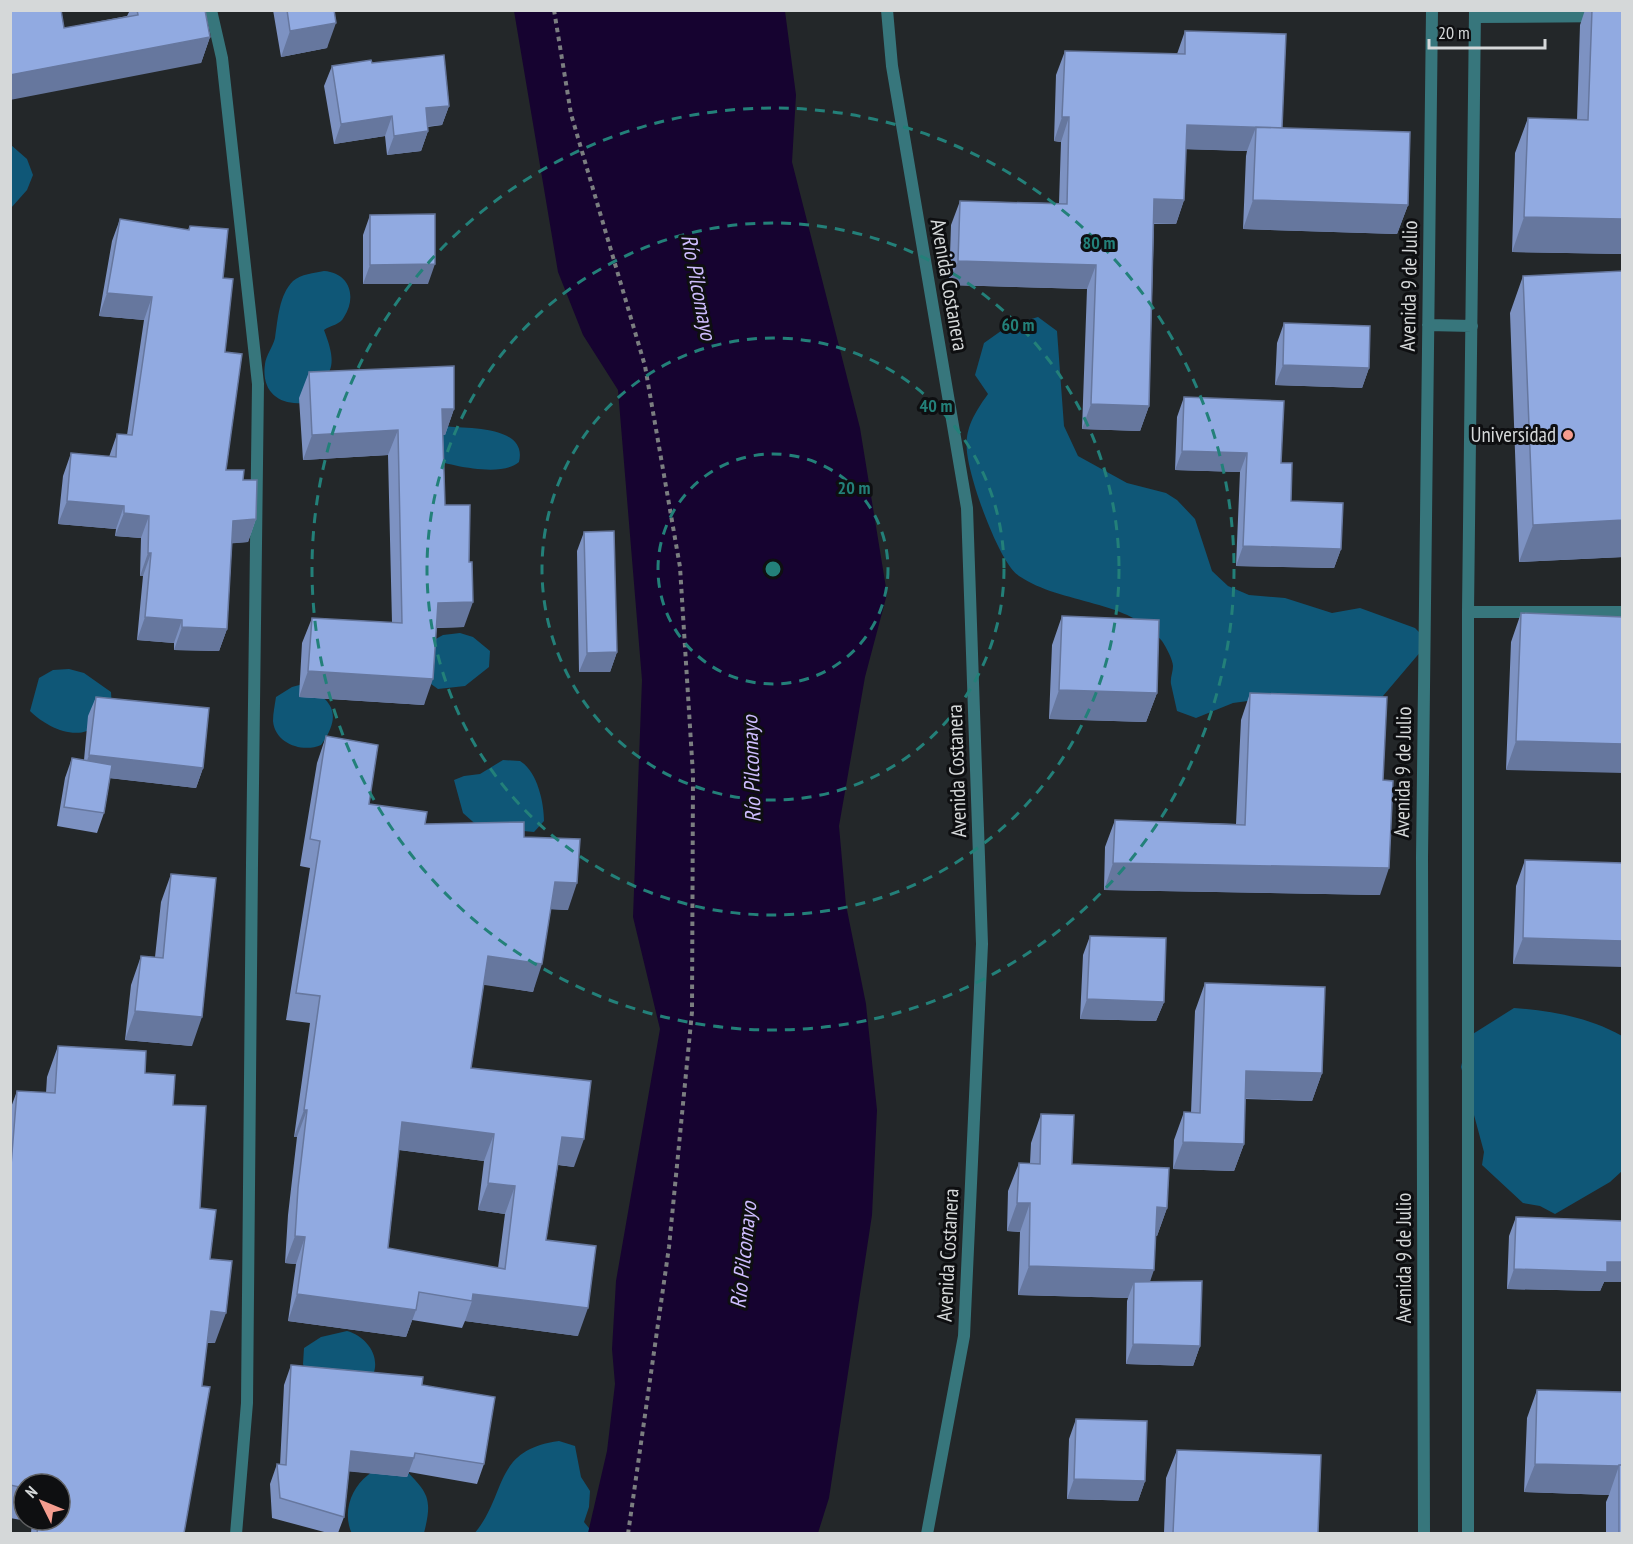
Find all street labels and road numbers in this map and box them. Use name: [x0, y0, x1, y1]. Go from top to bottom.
street label: Avenida Costanera: [925, 217, 974, 353]
street label: Avenida 9 de Julio: [1394, 220, 1423, 352]
street label: Avenida Costanera: [941, 704, 972, 838]
street label: Avenida 9 de Julio: [1388, 706, 1417, 838]
street label: Avenida Costanera: [931, 1188, 964, 1322]
street label: Avenida 9 de Julio: [1390, 1193, 1417, 1323]

